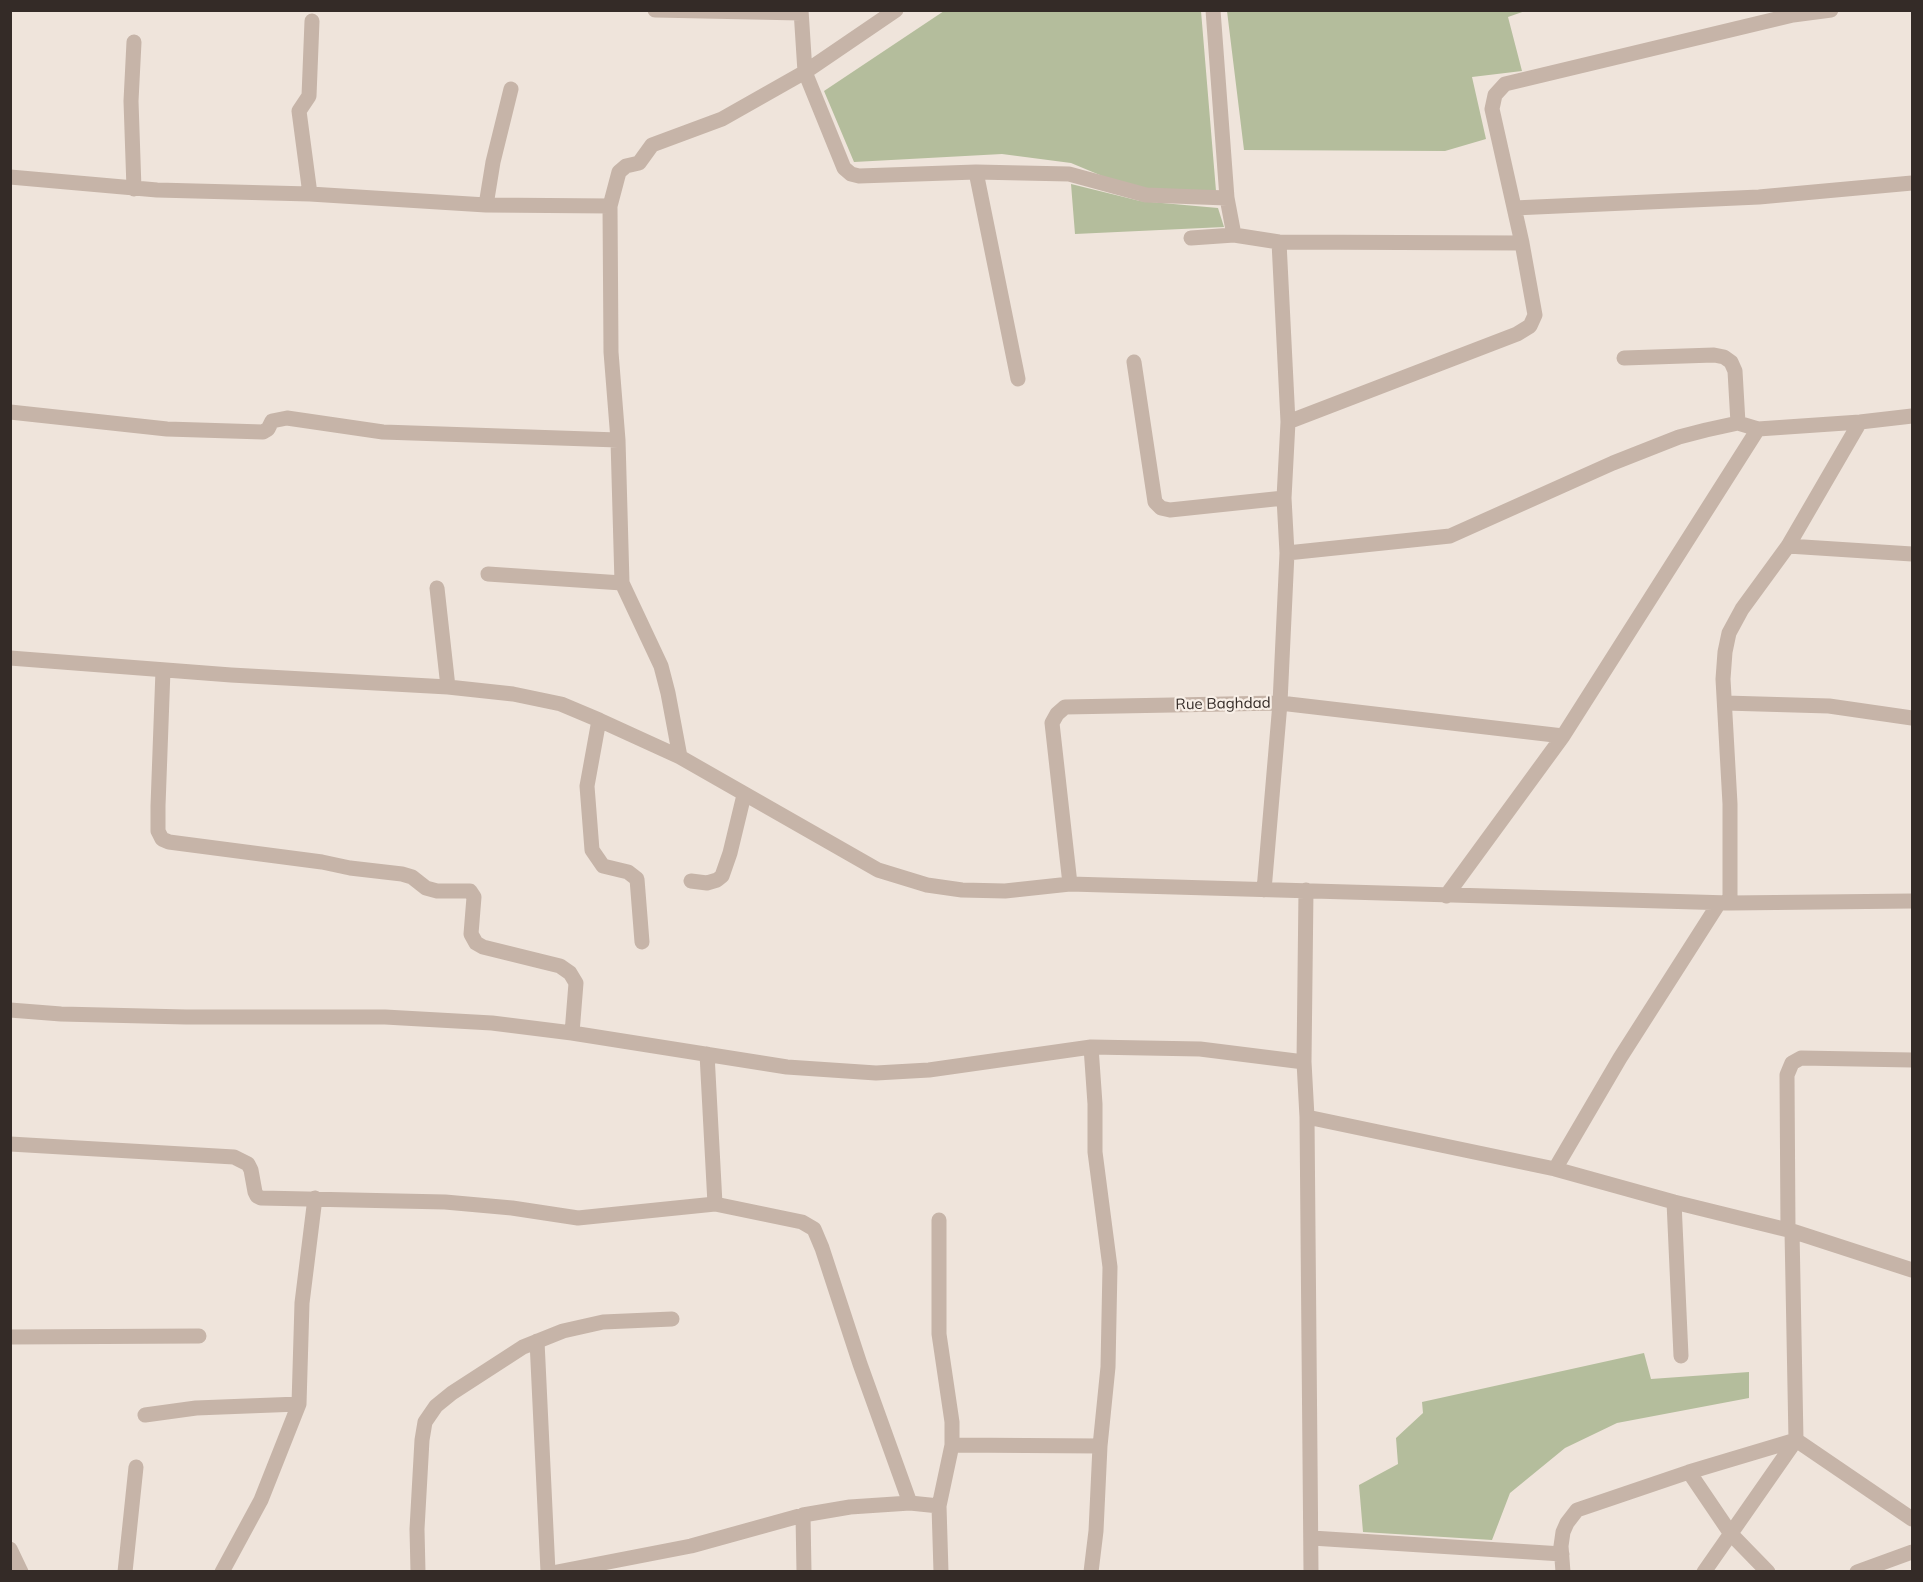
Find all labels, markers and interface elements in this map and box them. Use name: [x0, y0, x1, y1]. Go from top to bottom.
street label: Rue Baghdad: [1175, 694, 1271, 714]

